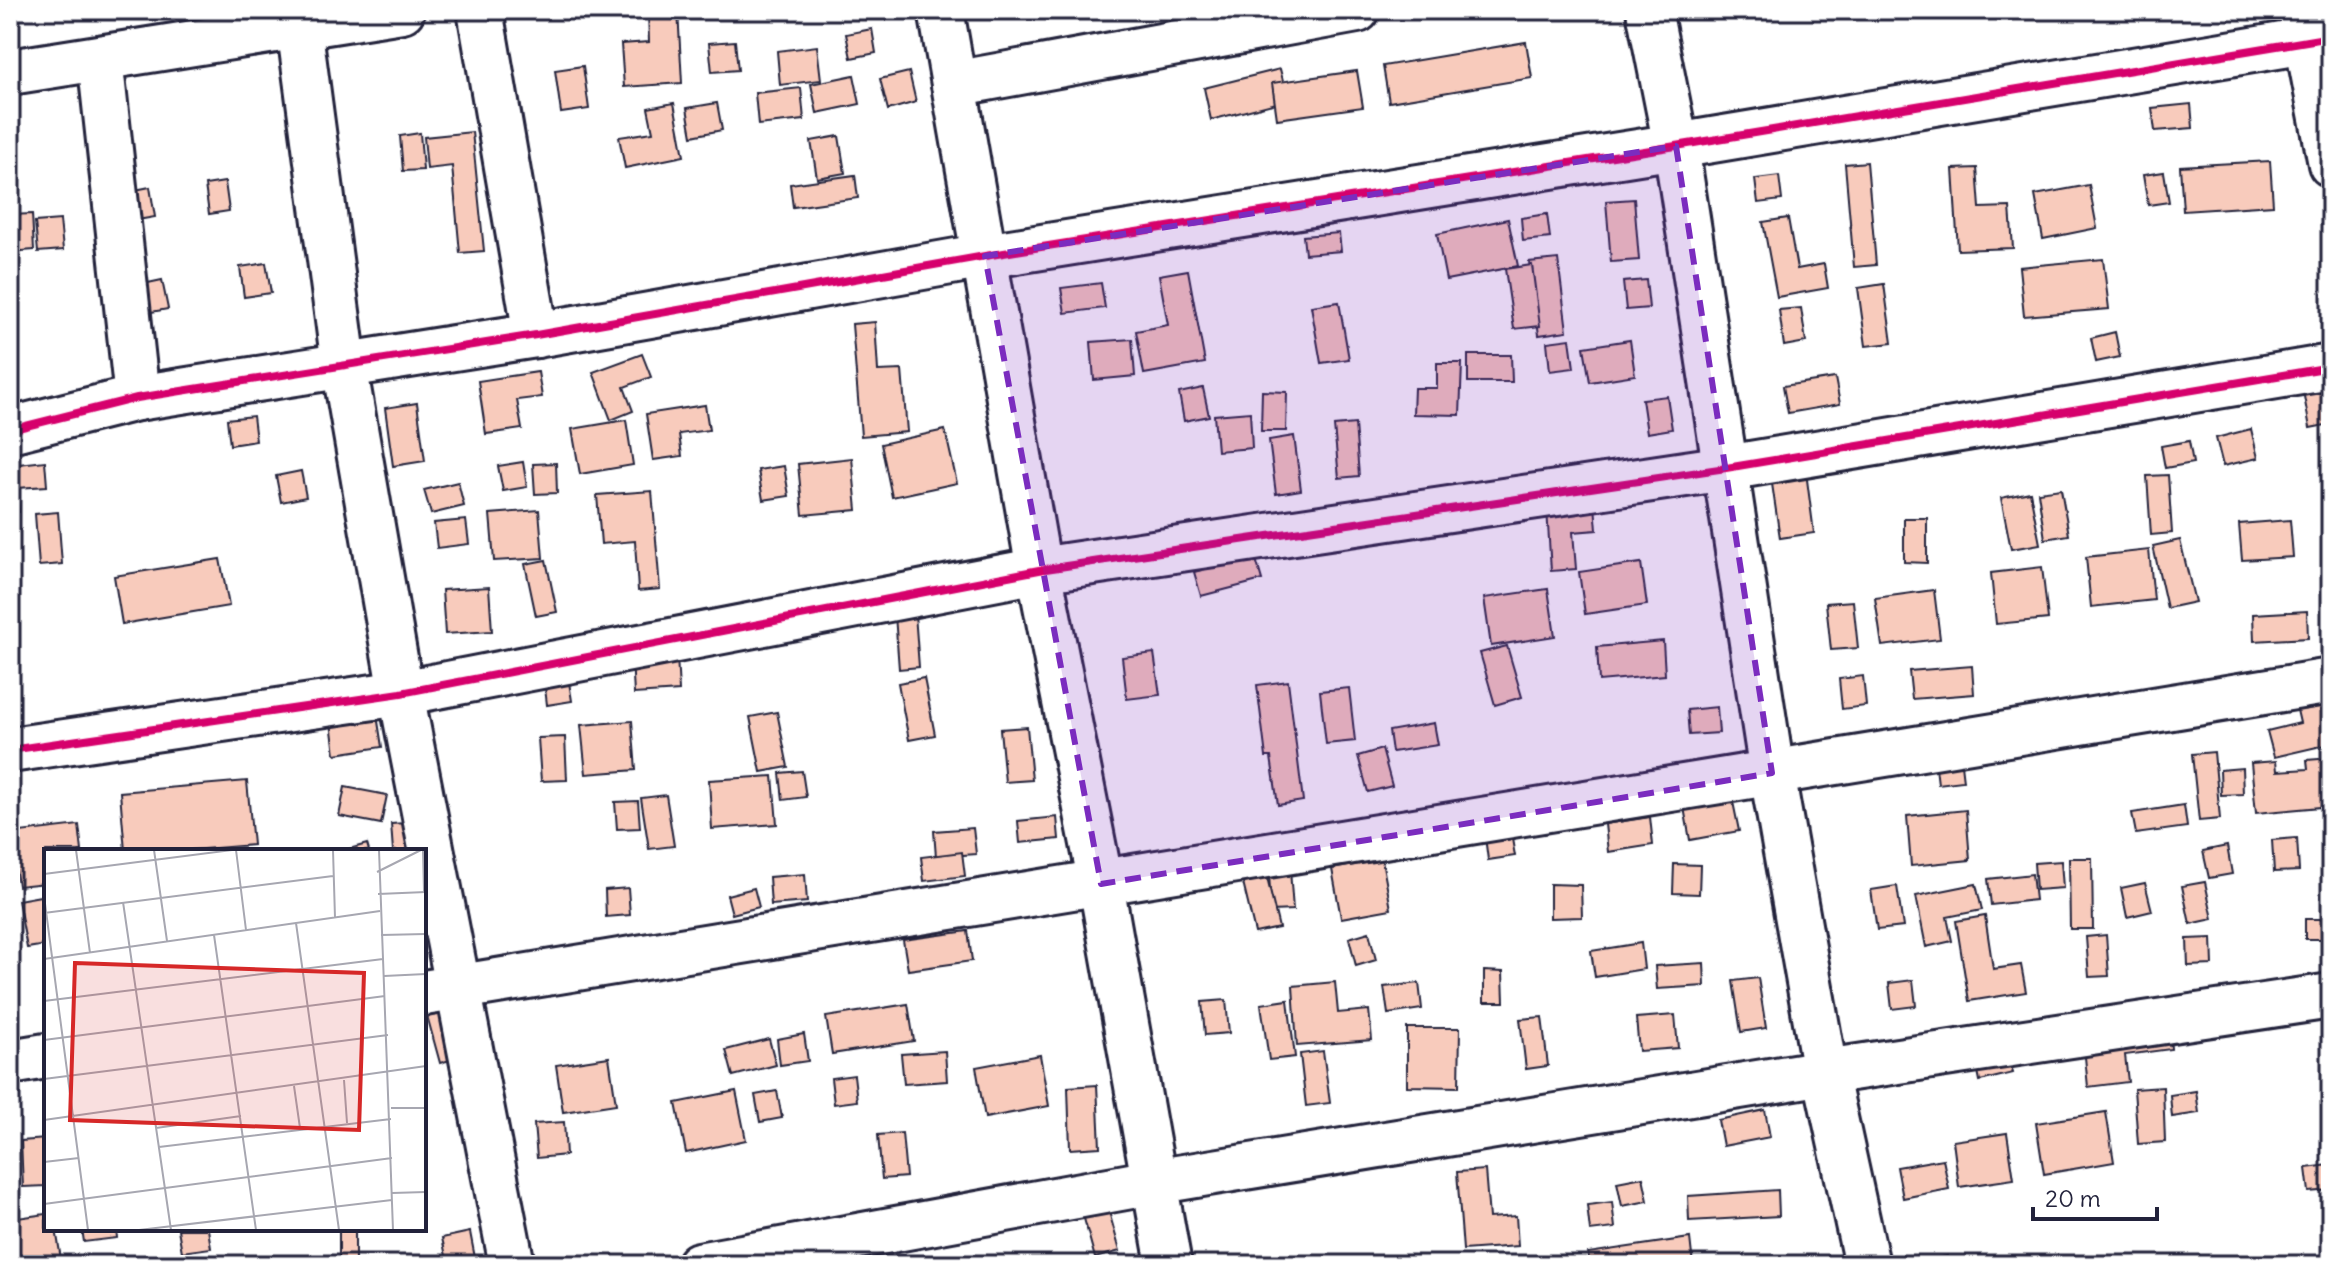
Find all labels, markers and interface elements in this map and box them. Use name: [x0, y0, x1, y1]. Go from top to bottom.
inset map: [44, 849, 426, 1231]
scale bar: [2033, 1171, 2157, 1221]
text: 20 m: [2045, 1183, 2101, 1213]

